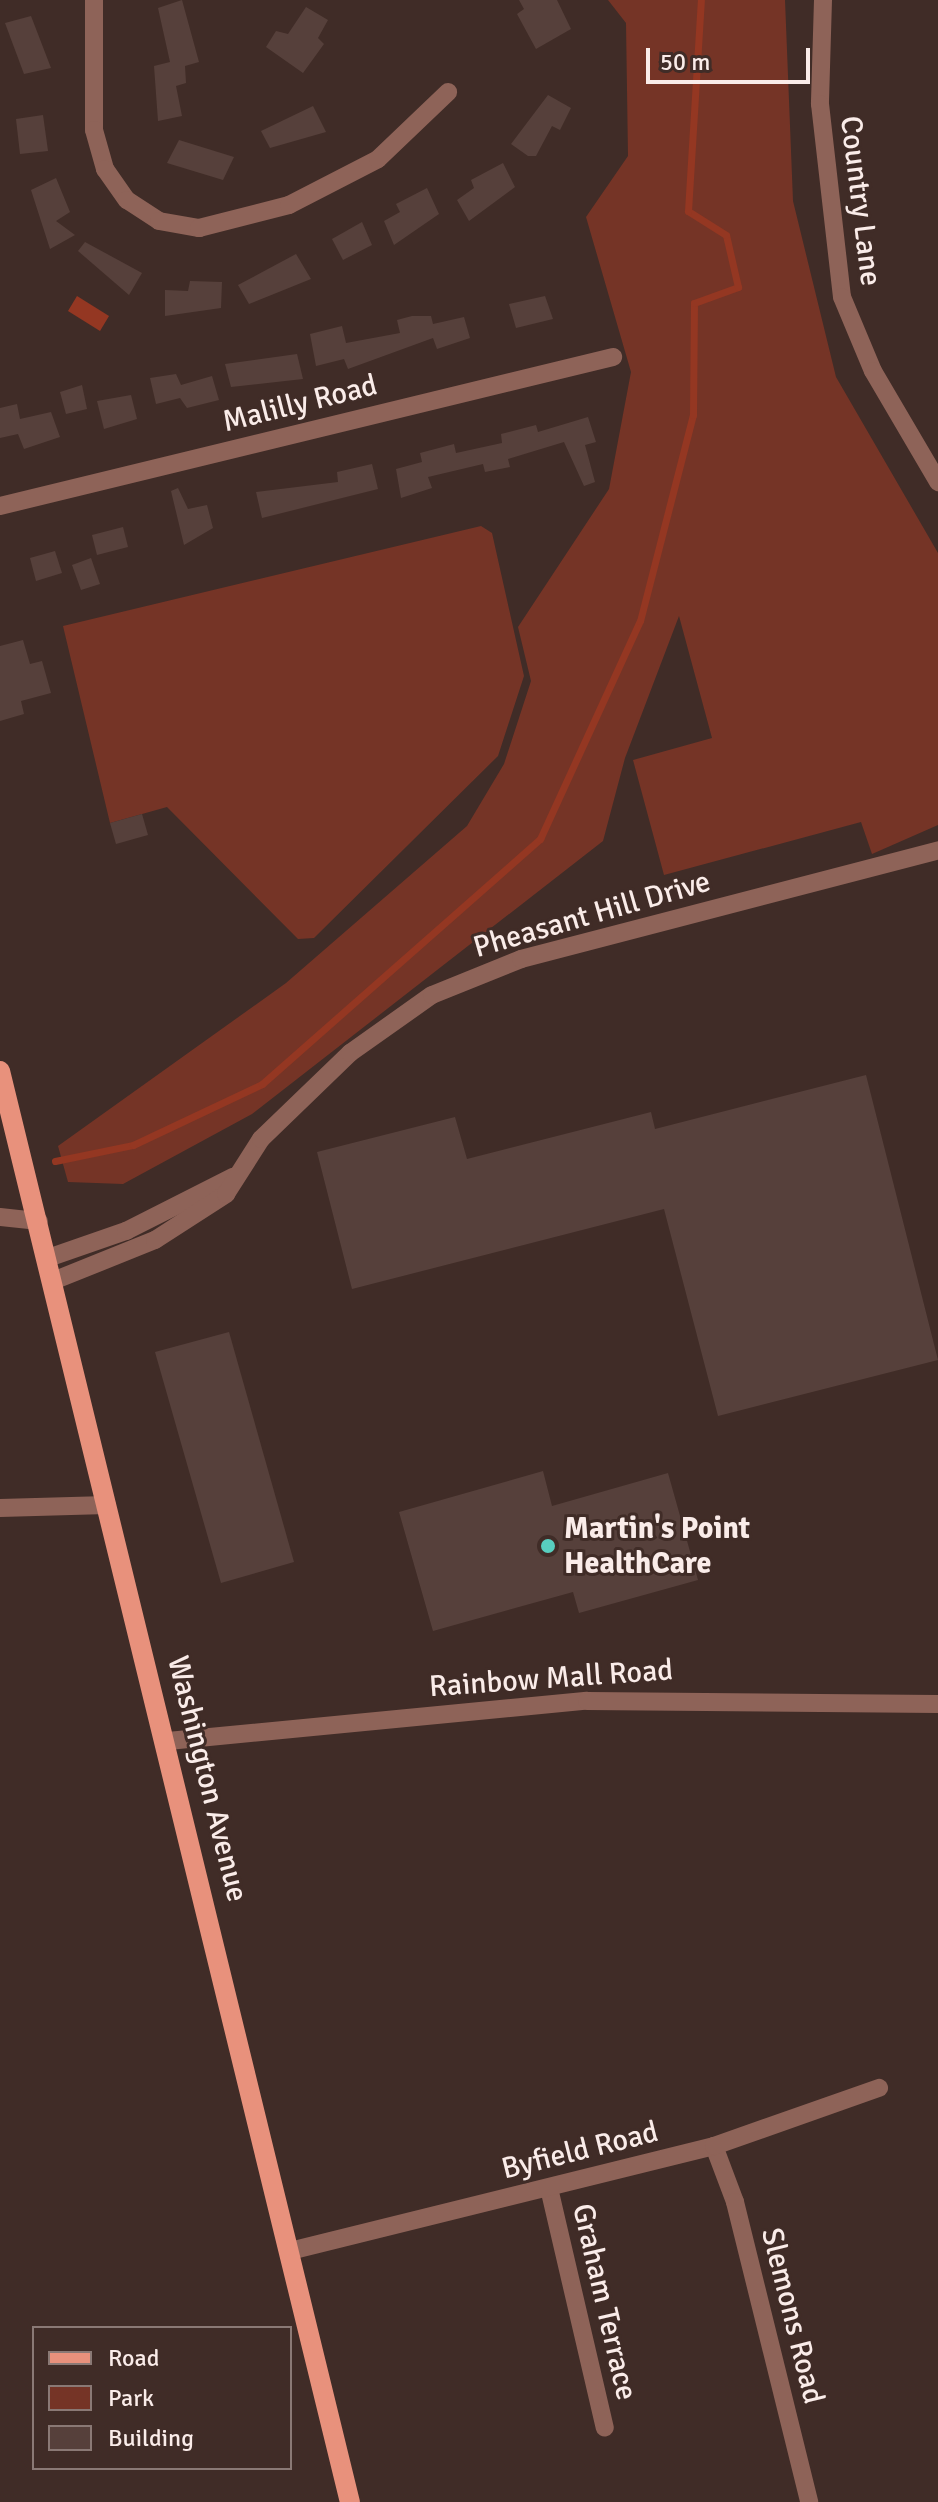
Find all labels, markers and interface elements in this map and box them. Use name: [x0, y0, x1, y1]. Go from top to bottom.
scale bar: [650, 32, 814, 82]
text: 50 m: [660, 47, 710, 77]
street label: Country Lane: [832, 114, 888, 288]
street label: Malilly Road: [219, 367, 381, 441]
street label: Pheasant Hill Drive: [469, 864, 715, 966]
place label: Martin's Point HealthCare: [564, 1511, 750, 1582]
marker: Martin's Point HealthCare: [539, 1537, 557, 1555]
street label: Washington Avenue: [159, 1652, 255, 1906]
street label: Rainbow Mall Road: [428, 1653, 674, 1705]
street label: Byfield Road: [498, 2114, 662, 2188]
street label: Graham Terrace: [564, 2200, 644, 2404]
street label: Slemons Road: [753, 2224, 831, 2408]
legend: [32, 2326, 292, 2470]
text: Road: [108, 2343, 159, 2373]
text: Park: [108, 2383, 154, 2413]
text: Building: [108, 2423, 194, 2453]

